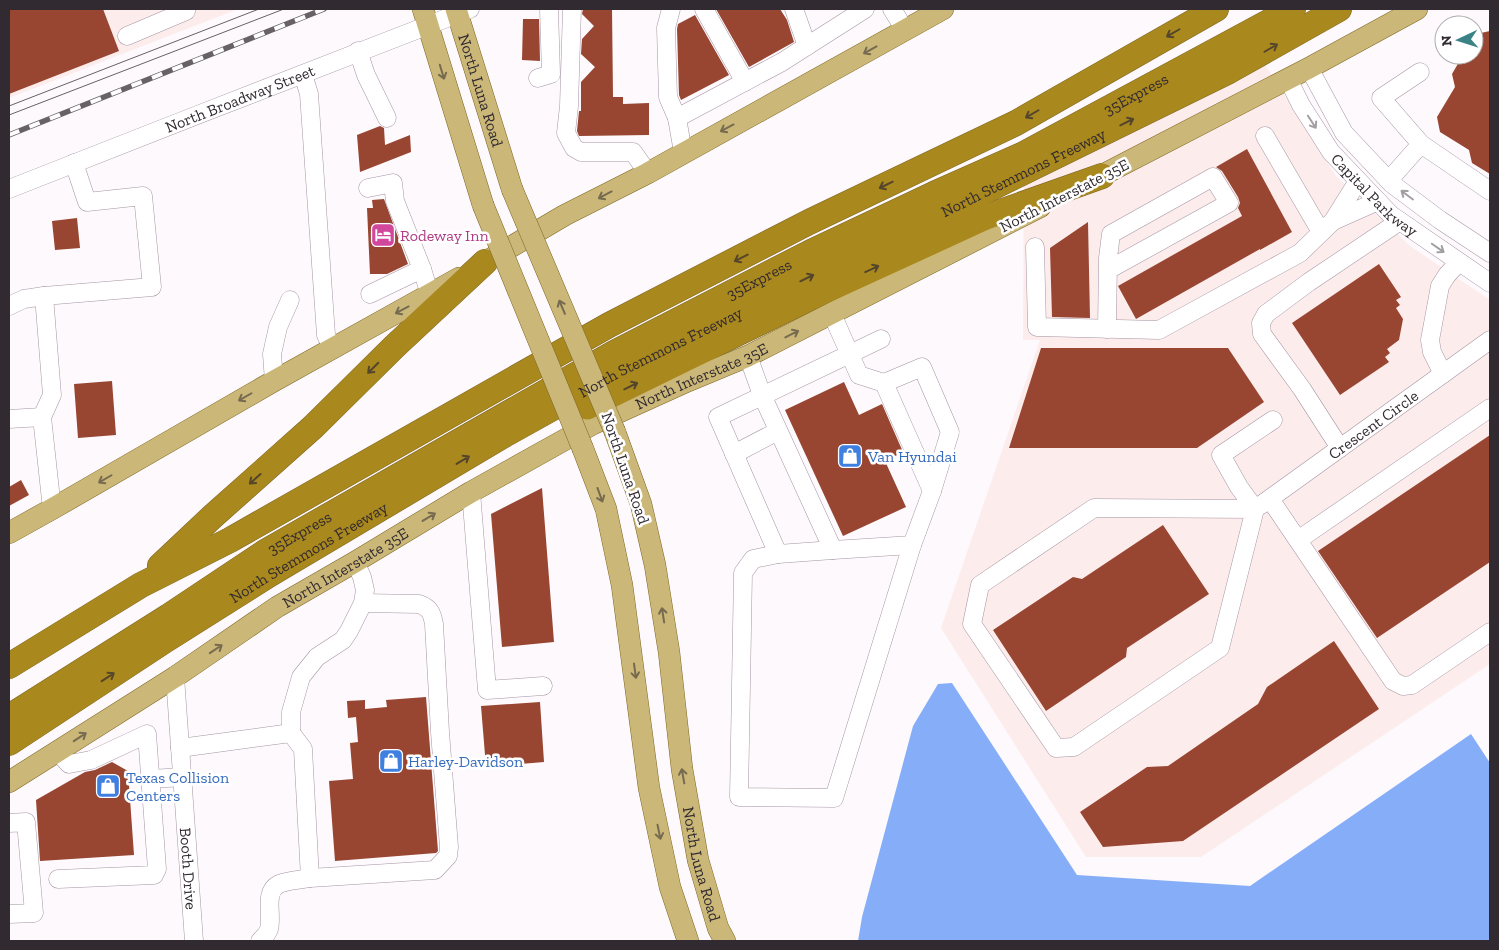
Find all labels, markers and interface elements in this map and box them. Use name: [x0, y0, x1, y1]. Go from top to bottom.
north arrow: [1434, 15, 1484, 65]
one-way arrow: [1167, 29, 1181, 39]
street label: North Luna Road: [454, 31, 507, 149]
text: N: [1438, 35, 1455, 47]
one-way arrow: [1263, 42, 1277, 52]
one-way arrow: [863, 45, 878, 55]
street label: North Broadway Street: [163, 61, 318, 137]
one-way arrow: [437, 63, 447, 79]
street label: 35Express: [1100, 69, 1172, 119]
one-way arrow: [1025, 109, 1040, 119]
one-way arrow: [1306, 115, 1317, 129]
one-way arrow: [1119, 117, 1134, 127]
one-way arrow: [720, 123, 735, 133]
street label: North Stemmons Freeway: [938, 124, 1109, 221]
street label: Capital Parkway: [1327, 149, 1422, 241]
street label: North Interstate 35E: [996, 155, 1132, 236]
one-way arrow: [879, 181, 894, 191]
one-way arrow: [597, 190, 612, 200]
one-way arrow: [1401, 190, 1414, 201]
hotel icon: Rodeway Inn: [370, 222, 396, 248]
place label: Rodeway Inn: [400, 226, 489, 245]
one-way arrow: [1431, 243, 1445, 253]
one-way arrow: [734, 254, 749, 263]
street label: 35Express: [723, 255, 795, 304]
one-way arrow: [864, 264, 879, 274]
one-way arrow: [799, 273, 814, 282]
one-way arrow: [556, 300, 566, 315]
street label: North Stemmons Freeway: [575, 303, 746, 402]
one-way arrow: [395, 305, 410, 315]
one-way arrow: [784, 329, 799, 338]
street label: North Interstate 35E: [632, 339, 771, 414]
one-way arrow: [367, 361, 379, 374]
one-way arrow: [623, 381, 638, 390]
street label: Crescent Circle: [1325, 386, 1422, 463]
one-way arrow: [238, 393, 253, 403]
street label: North Luna Road: [597, 410, 654, 527]
shop icon: Van Hyundai: [837, 443, 863, 469]
place label: Van Hyundai: [867, 447, 957, 466]
one-way arrow: [455, 454, 469, 464]
one-way arrow: [248, 473, 261, 485]
one-way arrow: [97, 474, 112, 484]
one-way arrow: [596, 486, 605, 502]
street label: North Stemmons Freeway: [226, 497, 391, 607]
street label: 35Express: [264, 507, 335, 559]
one-way arrow: [421, 512, 435, 522]
street label: North Interstate 35E: [279, 523, 412, 612]
one-way arrow: [658, 607, 668, 623]
one-way arrow: [209, 644, 223, 654]
one-way arrow: [630, 663, 640, 679]
one-way arrow: [101, 672, 115, 683]
one-way arrow: [72, 732, 86, 742]
shop icon: Harley-Davidson: [378, 748, 404, 774]
place label: Harley-Davidson: [408, 752, 524, 771]
place label: Texas Collision Centers: [126, 768, 230, 805]
one-way arrow: [678, 768, 688, 784]
shop icon: Texas Collision Centers: [95, 773, 121, 799]
street label: North Luna Road: [679, 805, 725, 924]
one-way arrow: [654, 823, 664, 839]
street label: Booth Drive: [176, 827, 201, 910]

